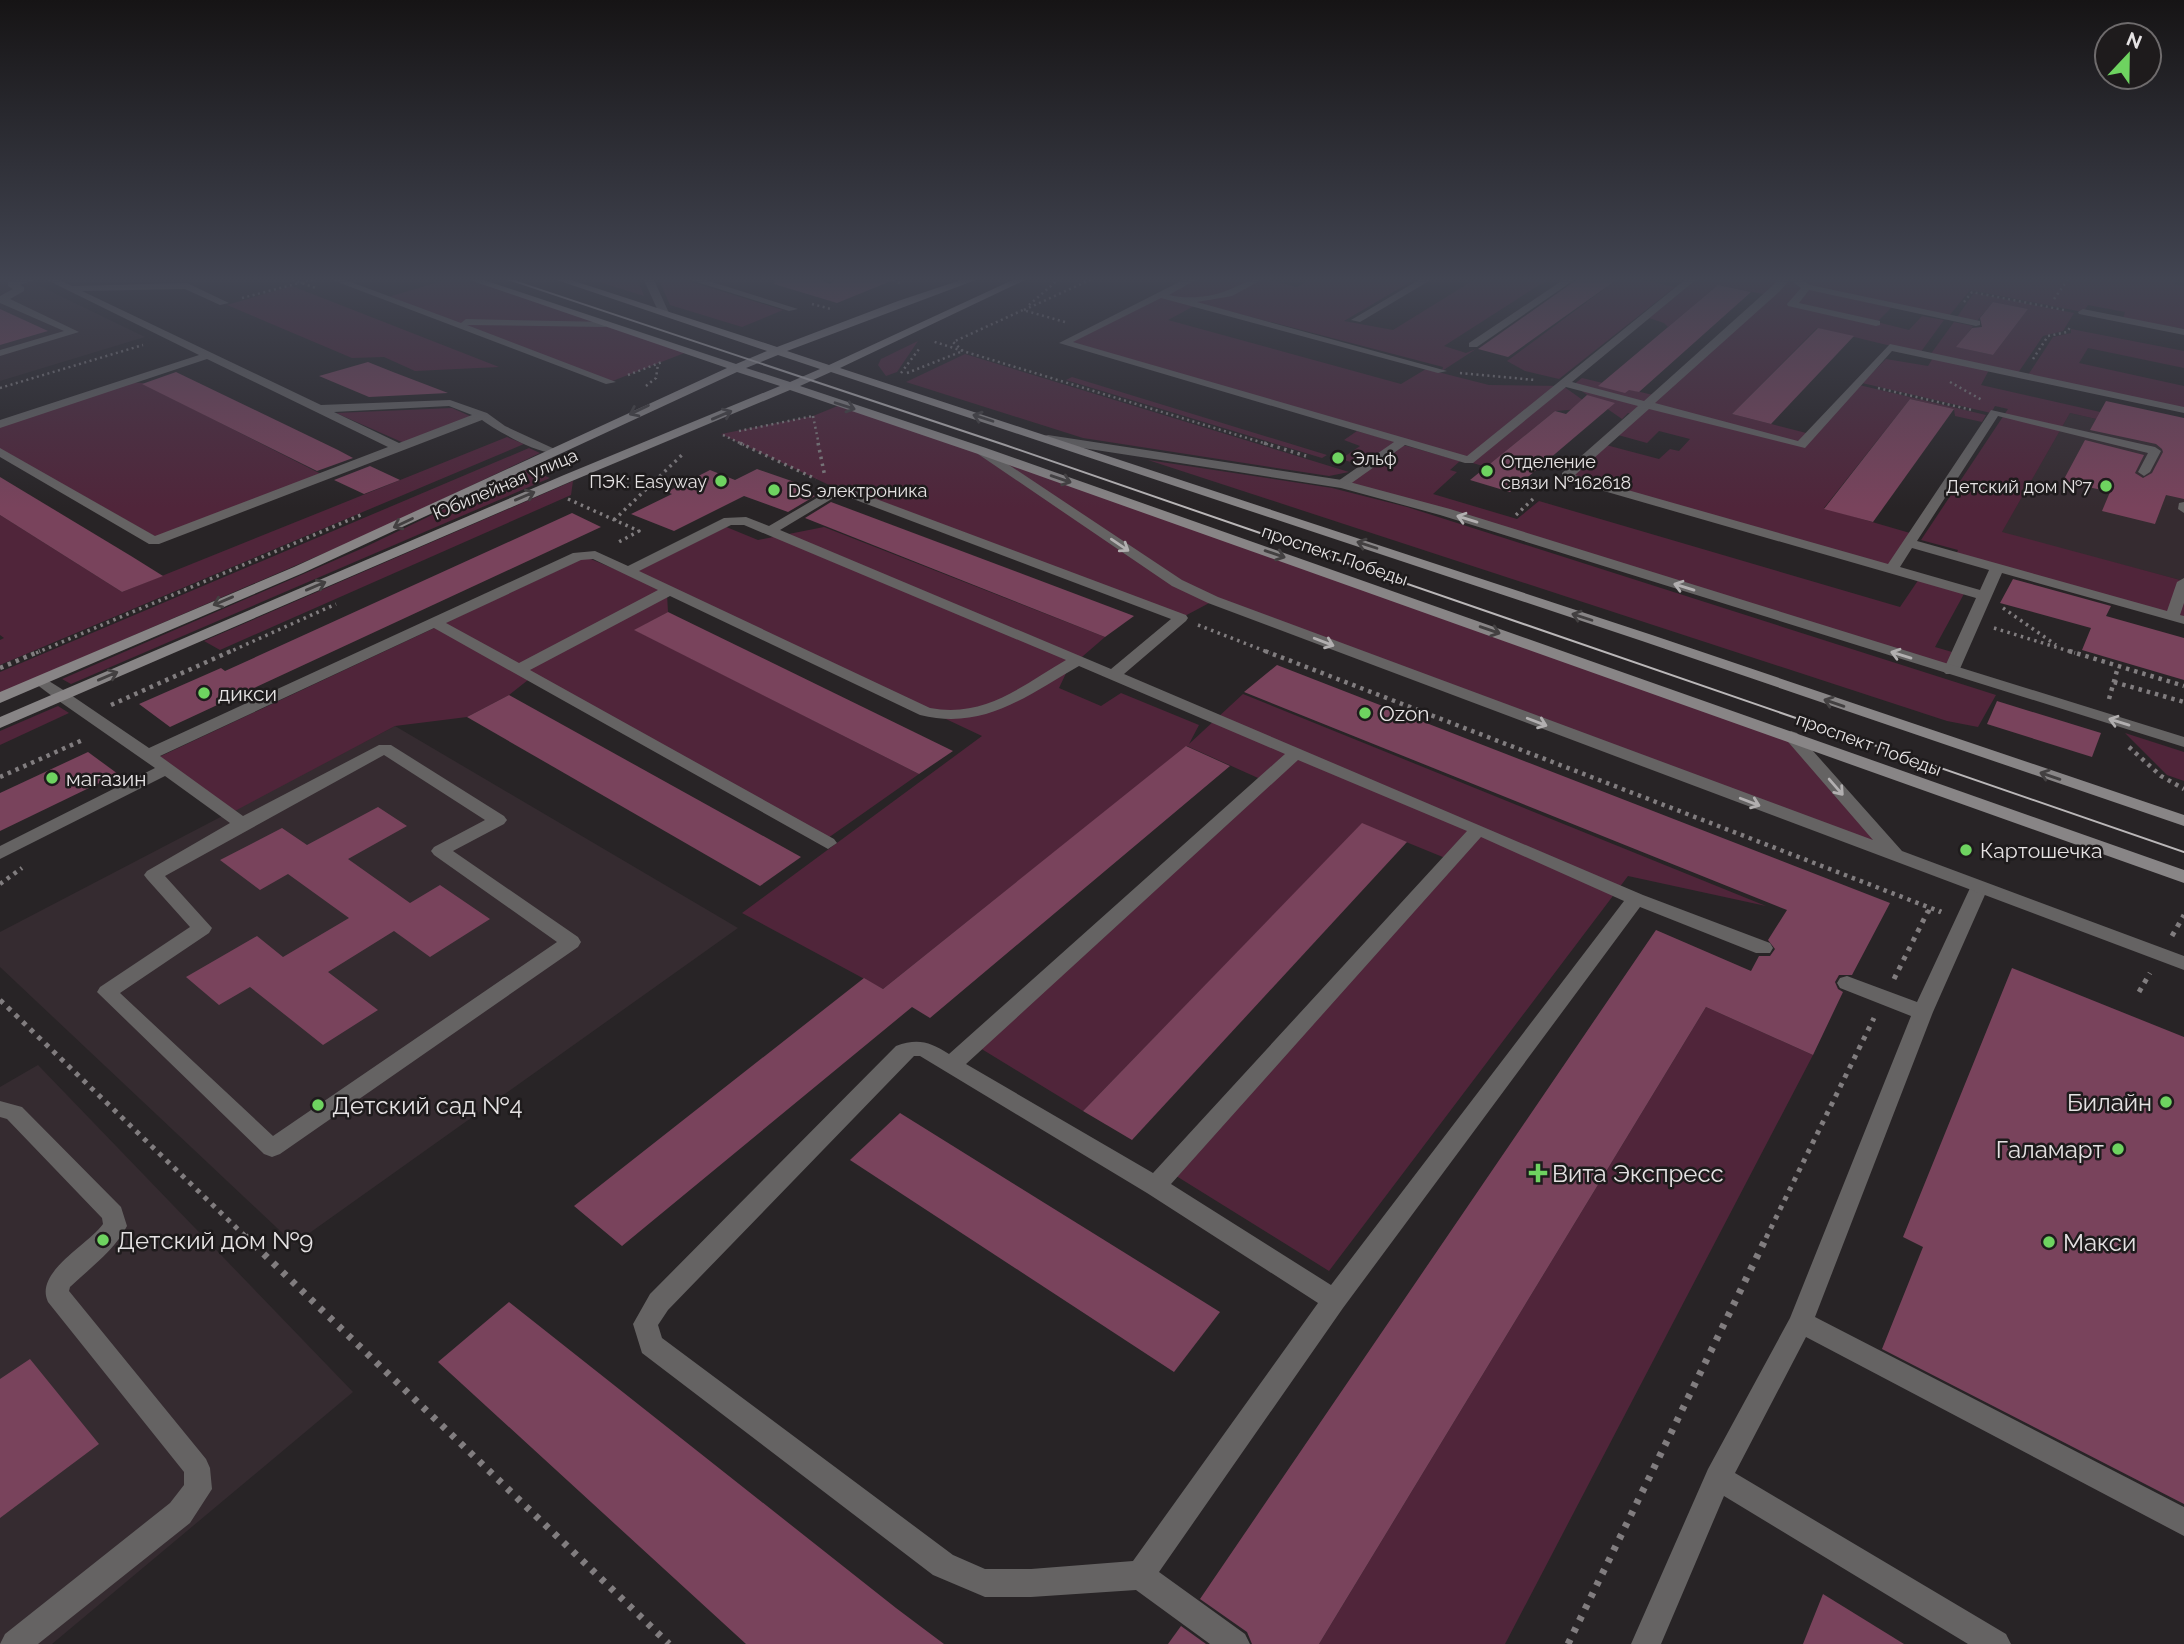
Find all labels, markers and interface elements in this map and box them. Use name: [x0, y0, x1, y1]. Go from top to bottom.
north arrow: [2093, 21, 2163, 91]
text: N: [2124, 27, 2145, 53]
one-way arrow: [834, 400, 856, 413]
one-way arrow: [629, 404, 650, 418]
one-way arrow: [711, 407, 733, 420]
one-way arrow: [972, 411, 994, 423]
street label: Юбилейная улица: [429, 444, 581, 524]
place label: Эльф: [1352, 448, 1396, 469]
marker: Эльф: [1330, 450, 1346, 466]
place label: Отделение связи №162618: [1501, 451, 1631, 493]
marker: Отделение связи №162618: [1479, 463, 1495, 479]
place label: ПЭК: Easyway: [589, 471, 707, 492]
marker: ПЭК: Easyway: [713, 473, 729, 489]
one-way arrow: [1049, 474, 1071, 486]
place label: Детский дом №7: [1946, 476, 2092, 497]
marker: Детский дом №7: [2098, 478, 2114, 494]
place label: DS электроника: [788, 480, 927, 501]
marker: DS электроника: [766, 482, 782, 498]
one-way arrow: [514, 489, 536, 502]
one-way arrow: [1456, 512, 1478, 525]
one-way arrow: [393, 516, 414, 530]
street label: проспект Победы: [1259, 520, 1411, 590]
one-way arrow: [1110, 537, 1129, 552]
one-way arrow: [1356, 538, 1378, 550]
one-way arrow: [1264, 549, 1286, 561]
one-way arrow: [305, 579, 327, 592]
one-way arrow: [1674, 580, 1696, 593]
one-way arrow: [213, 596, 235, 609]
one-way arrow: [1572, 610, 1594, 622]
one-way arrow: [1478, 625, 1500, 637]
one-way arrow: [1313, 637, 1335, 649]
one-way arrow: [1891, 648, 1913, 661]
one-way arrow: [96, 669, 118, 682]
place label: дикси: [218, 681, 277, 706]
marker: дикси: [196, 685, 212, 701]
one-way arrow: [1824, 696, 1846, 708]
place label: Ozon: [1379, 701, 1430, 726]
marker: Ozon: [1357, 705, 1373, 721]
street label: проспект Победы: [1794, 708, 1944, 780]
one-way arrow: [2108, 715, 2130, 728]
one-way arrow: [1526, 717, 1548, 729]
place label: магазин: [66, 766, 147, 791]
one-way arrow: [2039, 769, 2061, 781]
marker: магазин: [44, 770, 60, 786]
one-way arrow: [1828, 778, 1844, 796]
one-way arrow: [1739, 797, 1761, 809]
place label: Картошечка: [1980, 838, 2102, 863]
marker: Картошечка: [1958, 842, 1974, 858]
place label: Билайн: [2067, 1088, 2152, 1117]
place label: Детский сад №4: [332, 1091, 523, 1120]
marker: Билайн: [2158, 1094, 2174, 1110]
marker: Детский сад №4: [310, 1097, 326, 1113]
place label: Галамарт: [1996, 1135, 2105, 1164]
marker: Галамарт: [2110, 1141, 2126, 1157]
place label: Вита Экспресс: [1552, 1159, 1724, 1188]
marker: Вита Экспресс: [1530, 1165, 1546, 1181]
place label: Детский дом №9: [117, 1226, 313, 1255]
place label: Макси: [2063, 1228, 2136, 1257]
marker: Детский дом №9: [95, 1232, 111, 1248]
marker: Макси: [2041, 1234, 2057, 1250]

